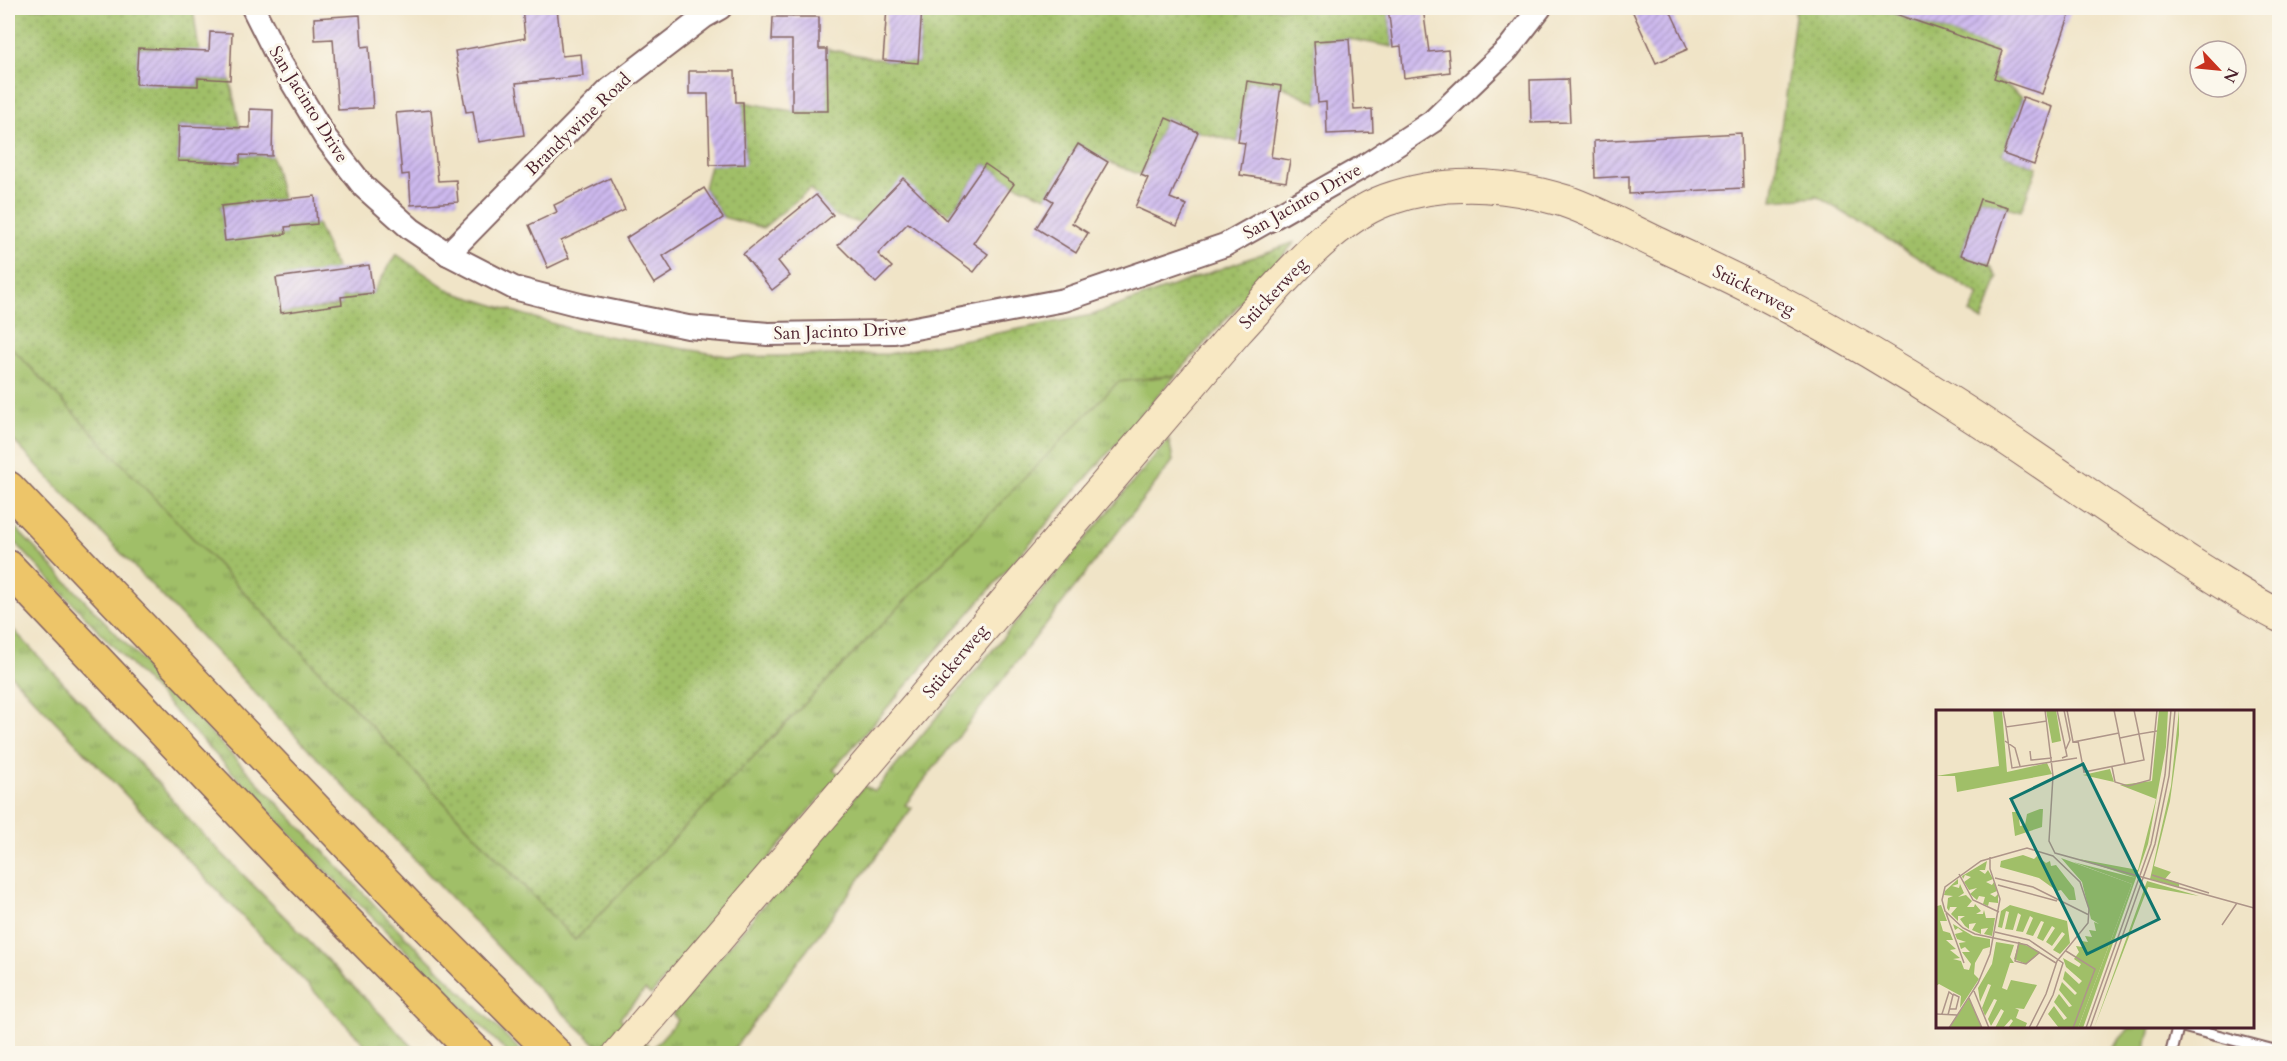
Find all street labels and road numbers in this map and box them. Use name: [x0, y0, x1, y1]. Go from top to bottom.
street label: San Jacinto Drive: [263, 41, 354, 167]
street label: Brandywine Road: [520, 67, 637, 181]
street label: San Jacinto Drive: [1238, 157, 1366, 246]
street label: Stückerweg: [1234, 251, 1314, 335]
street label: Stückerweg: [1708, 259, 1800, 322]
street label: San Jacinto Drive: [773, 317, 907, 346]
street label: Stückerweg: [917, 618, 994, 704]

